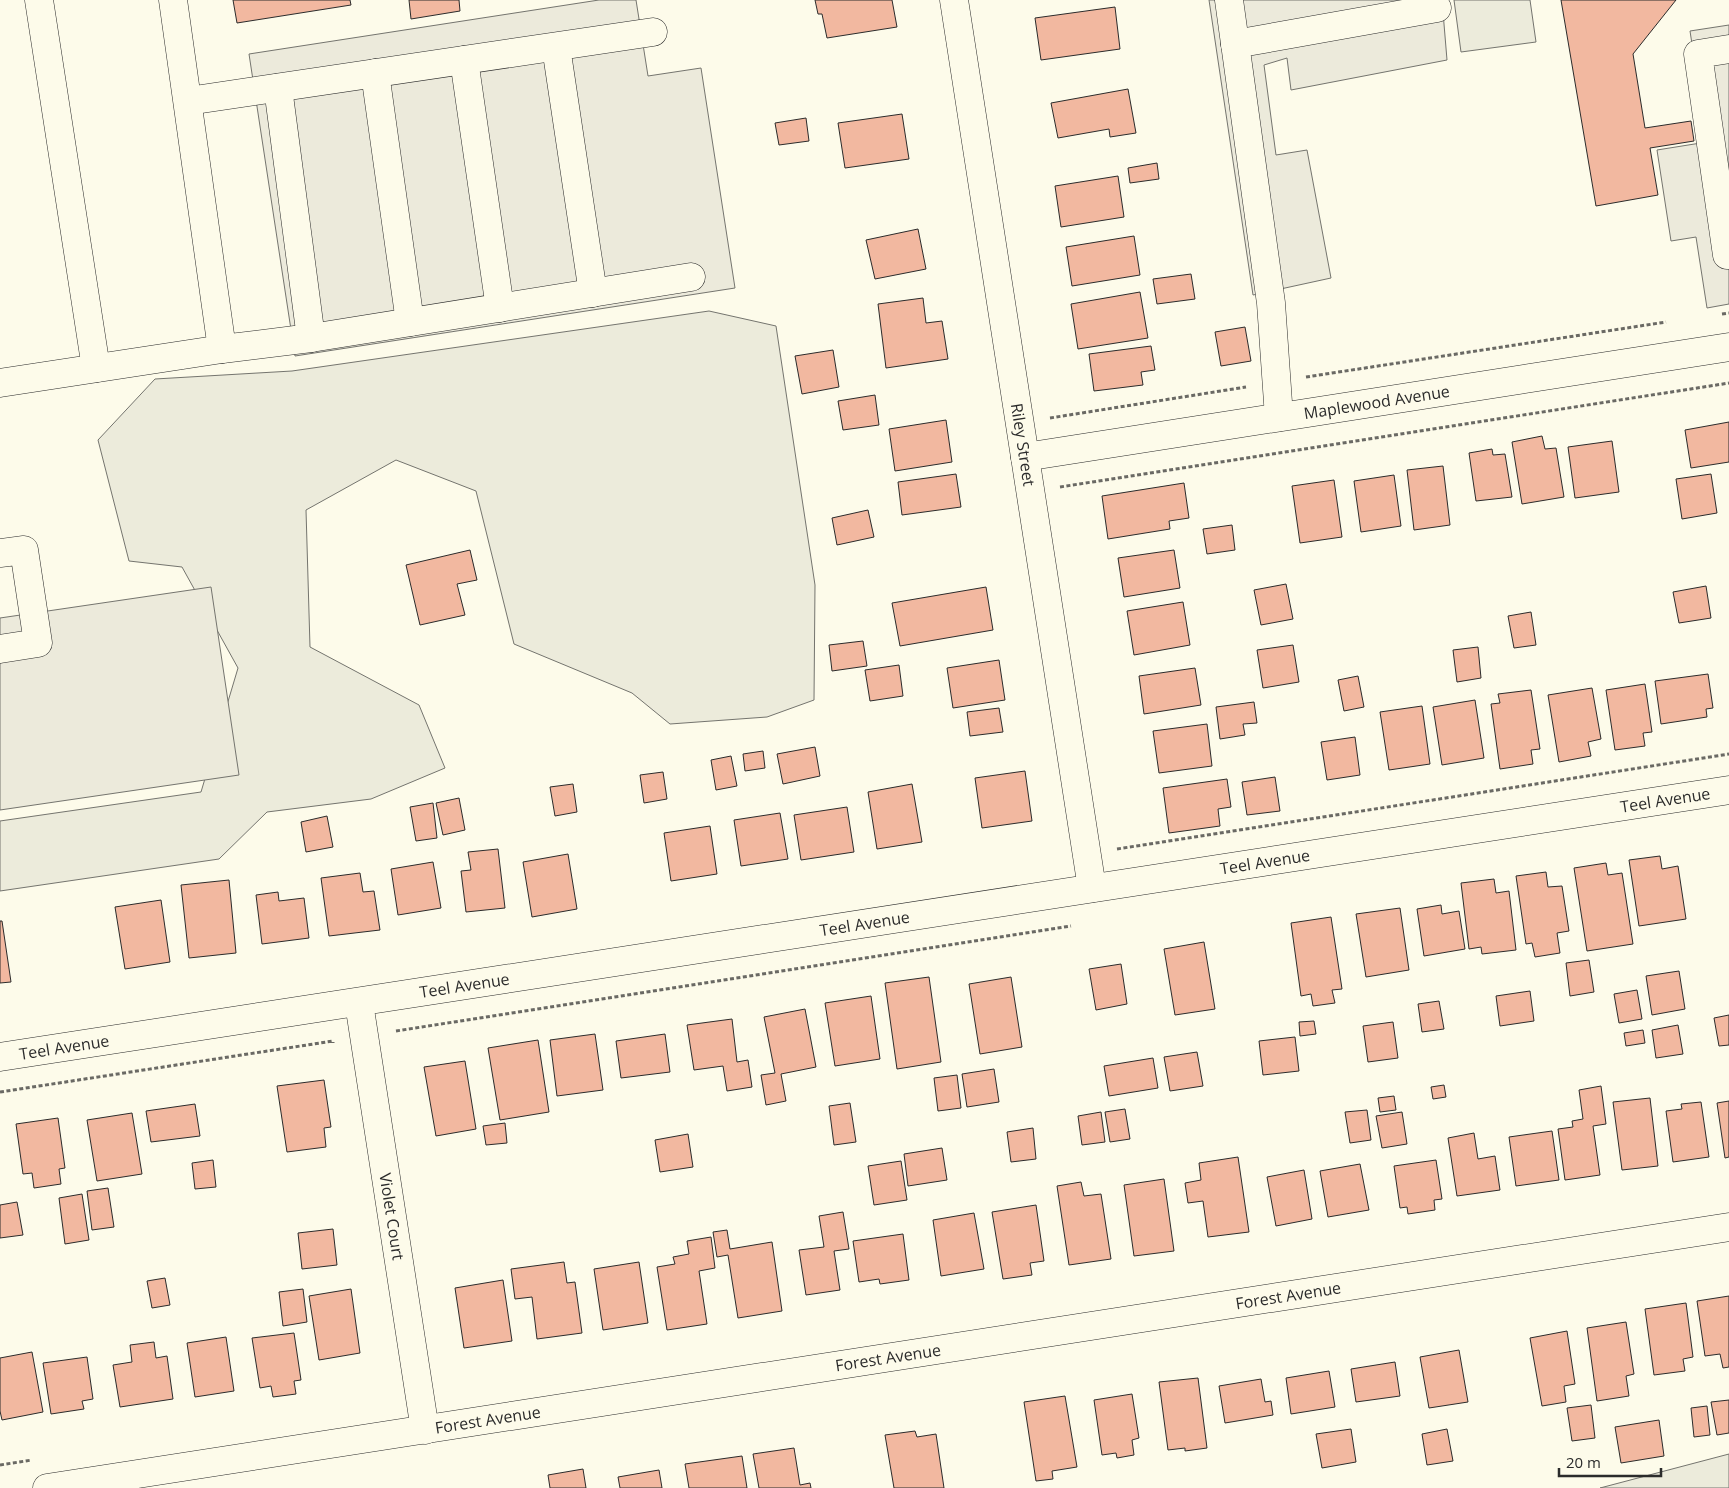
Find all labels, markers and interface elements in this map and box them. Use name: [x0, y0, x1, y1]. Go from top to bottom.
street label: Maplewood Avenue: [1302, 380, 1451, 424]
street label: Riley Street: [1006, 402, 1040, 488]
street label: Teel Avenue: [1619, 782, 1712, 818]
street label: Teel Avenue: [1219, 844, 1312, 879]
street label: Teel Avenue: [818, 906, 911, 941]
street label: Teel Avenue: [418, 967, 511, 1003]
street label: Teel Avenue: [18, 1029, 111, 1065]
street label: Violet Court: [374, 1171, 410, 1262]
street label: Forest Avenue: [1234, 1276, 1343, 1314]
street label: Forest Avenue: [834, 1338, 942, 1377]
street label: Forest Avenue: [433, 1401, 542, 1439]
scale bar: [1559, 1446, 1662, 1478]
text: 20 m: [1566, 1452, 1601, 1472]

